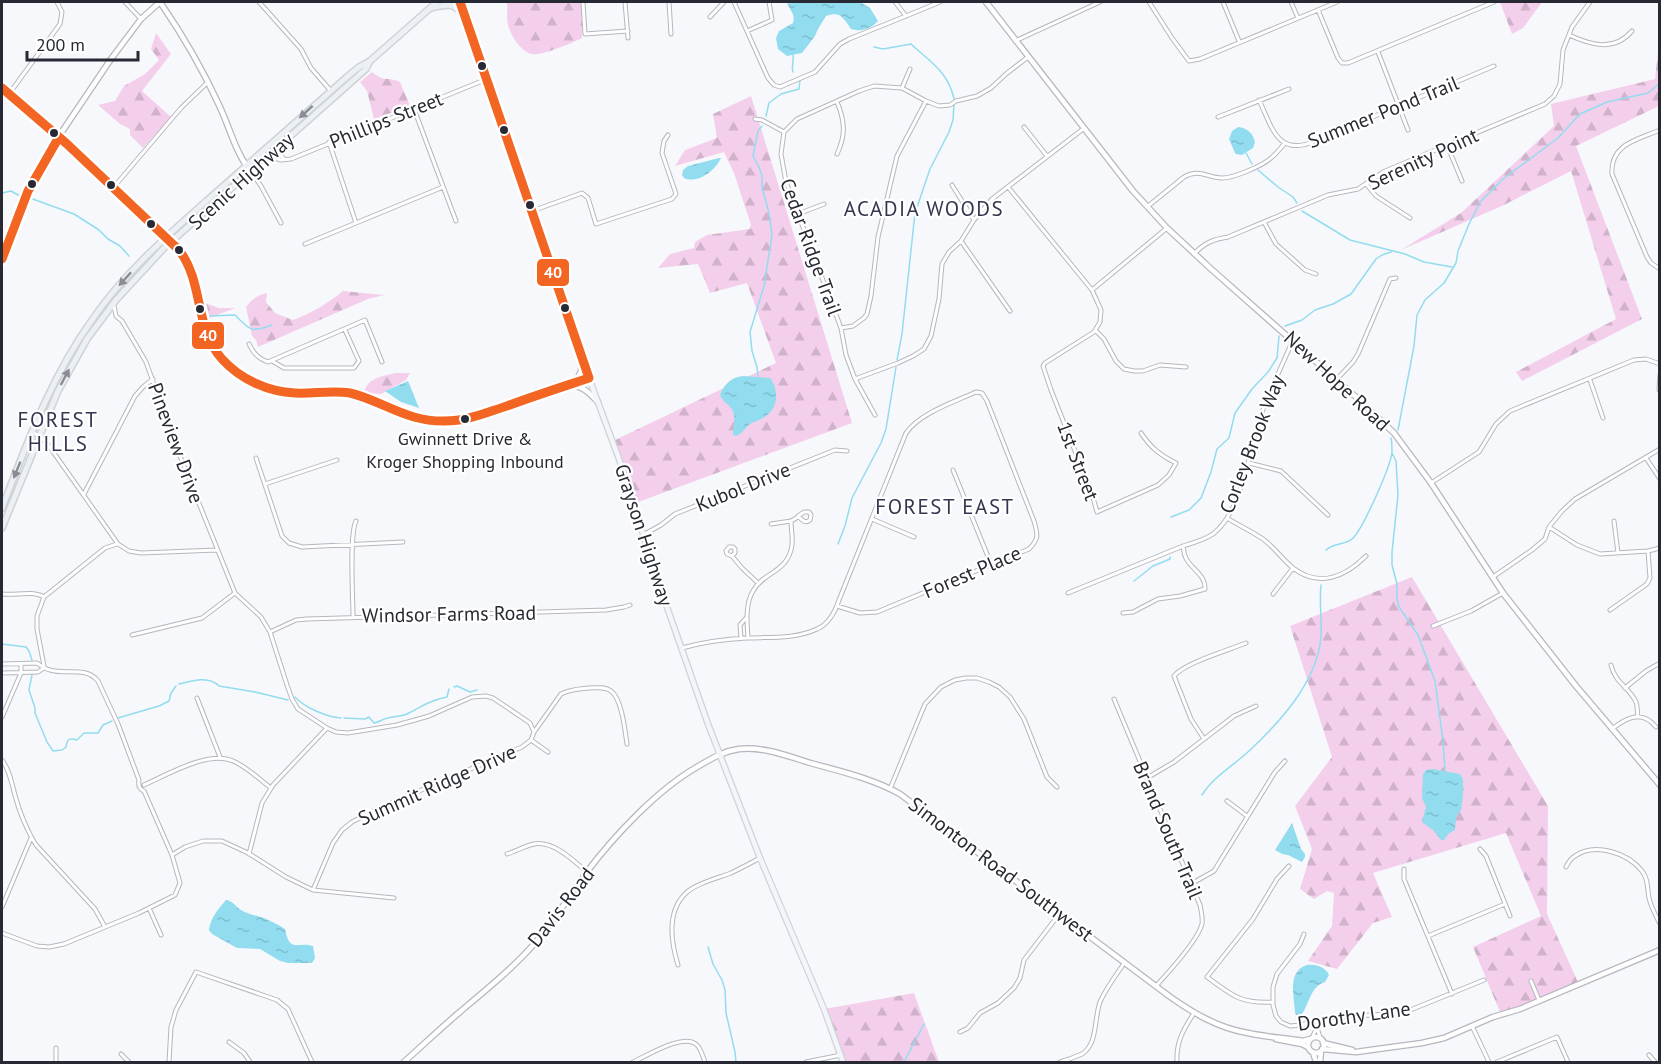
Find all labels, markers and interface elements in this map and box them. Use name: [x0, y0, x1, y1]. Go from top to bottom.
scale bar: [27, 24, 138, 62]
text: 200 m: [36, 33, 85, 56]
unlabelled marker: [476, 60, 488, 72]
street label: Summer Pond Trail: [1304, 70, 1463, 154]
street label: Phillips Street: [325, 85, 447, 155]
one-way arrow: [299, 105, 314, 118]
street label: Serenity Point: [1364, 122, 1483, 196]
unlabelled marker: [498, 124, 510, 136]
street label: Scenic Highway: [183, 126, 300, 235]
unlabelled marker: [48, 127, 60, 139]
street label: Cedar Ridge Trail: [774, 175, 848, 319]
unlabelled marker: [26, 178, 38, 190]
unlabelled marker: [105, 179, 117, 191]
district label: ACADIA WOODS: [844, 195, 1004, 222]
unlabelled marker: [524, 199, 536, 211]
unlabelled marker: [145, 218, 157, 230]
unlabelled marker: [173, 244, 185, 256]
line badge: 40: [536, 258, 570, 287]
text: 40: [544, 262, 562, 282]
one-way arrow: [118, 271, 132, 286]
unlabelled marker: [559, 302, 571, 314]
unlabelled marker: [194, 303, 206, 315]
line badge: 40: [191, 321, 225, 350]
text: 40: [199, 325, 217, 345]
street label: New Hope Road: [1278, 325, 1396, 437]
one-way arrow: [60, 369, 70, 386]
street label: Corley Brook Way: [1214, 370, 1291, 517]
street label: Pineview Drive: [142, 379, 210, 507]
district label: FOREST HILLS: [18, 406, 98, 457]
marker: Gwinnett Drive & Kroger Shopping Inbound: [459, 413, 471, 425]
street label: 1st Street: [1051, 418, 1105, 504]
place label: Gwinnett Drive & Kroger Shopping Inbound: [366, 427, 564, 473]
street label: Kubol Drive: [692, 456, 794, 518]
one-way arrow: [11, 461, 21, 479]
street label: Grayson Highway: [609, 461, 679, 610]
district label: FOREST EAST: [875, 493, 1015, 520]
street label: Forest Place: [919, 540, 1025, 604]
street label: Windsor Farms Road: [362, 599, 536, 629]
street label: Summit Ridge Drive: [354, 738, 520, 832]
street label: Brand South Trail: [1127, 757, 1209, 903]
street label: Simonton Road Southwest: [903, 791, 1099, 947]
street label: Davis Road: [522, 862, 600, 952]
street label: Dorothy Lane: [1296, 995, 1412, 1037]

